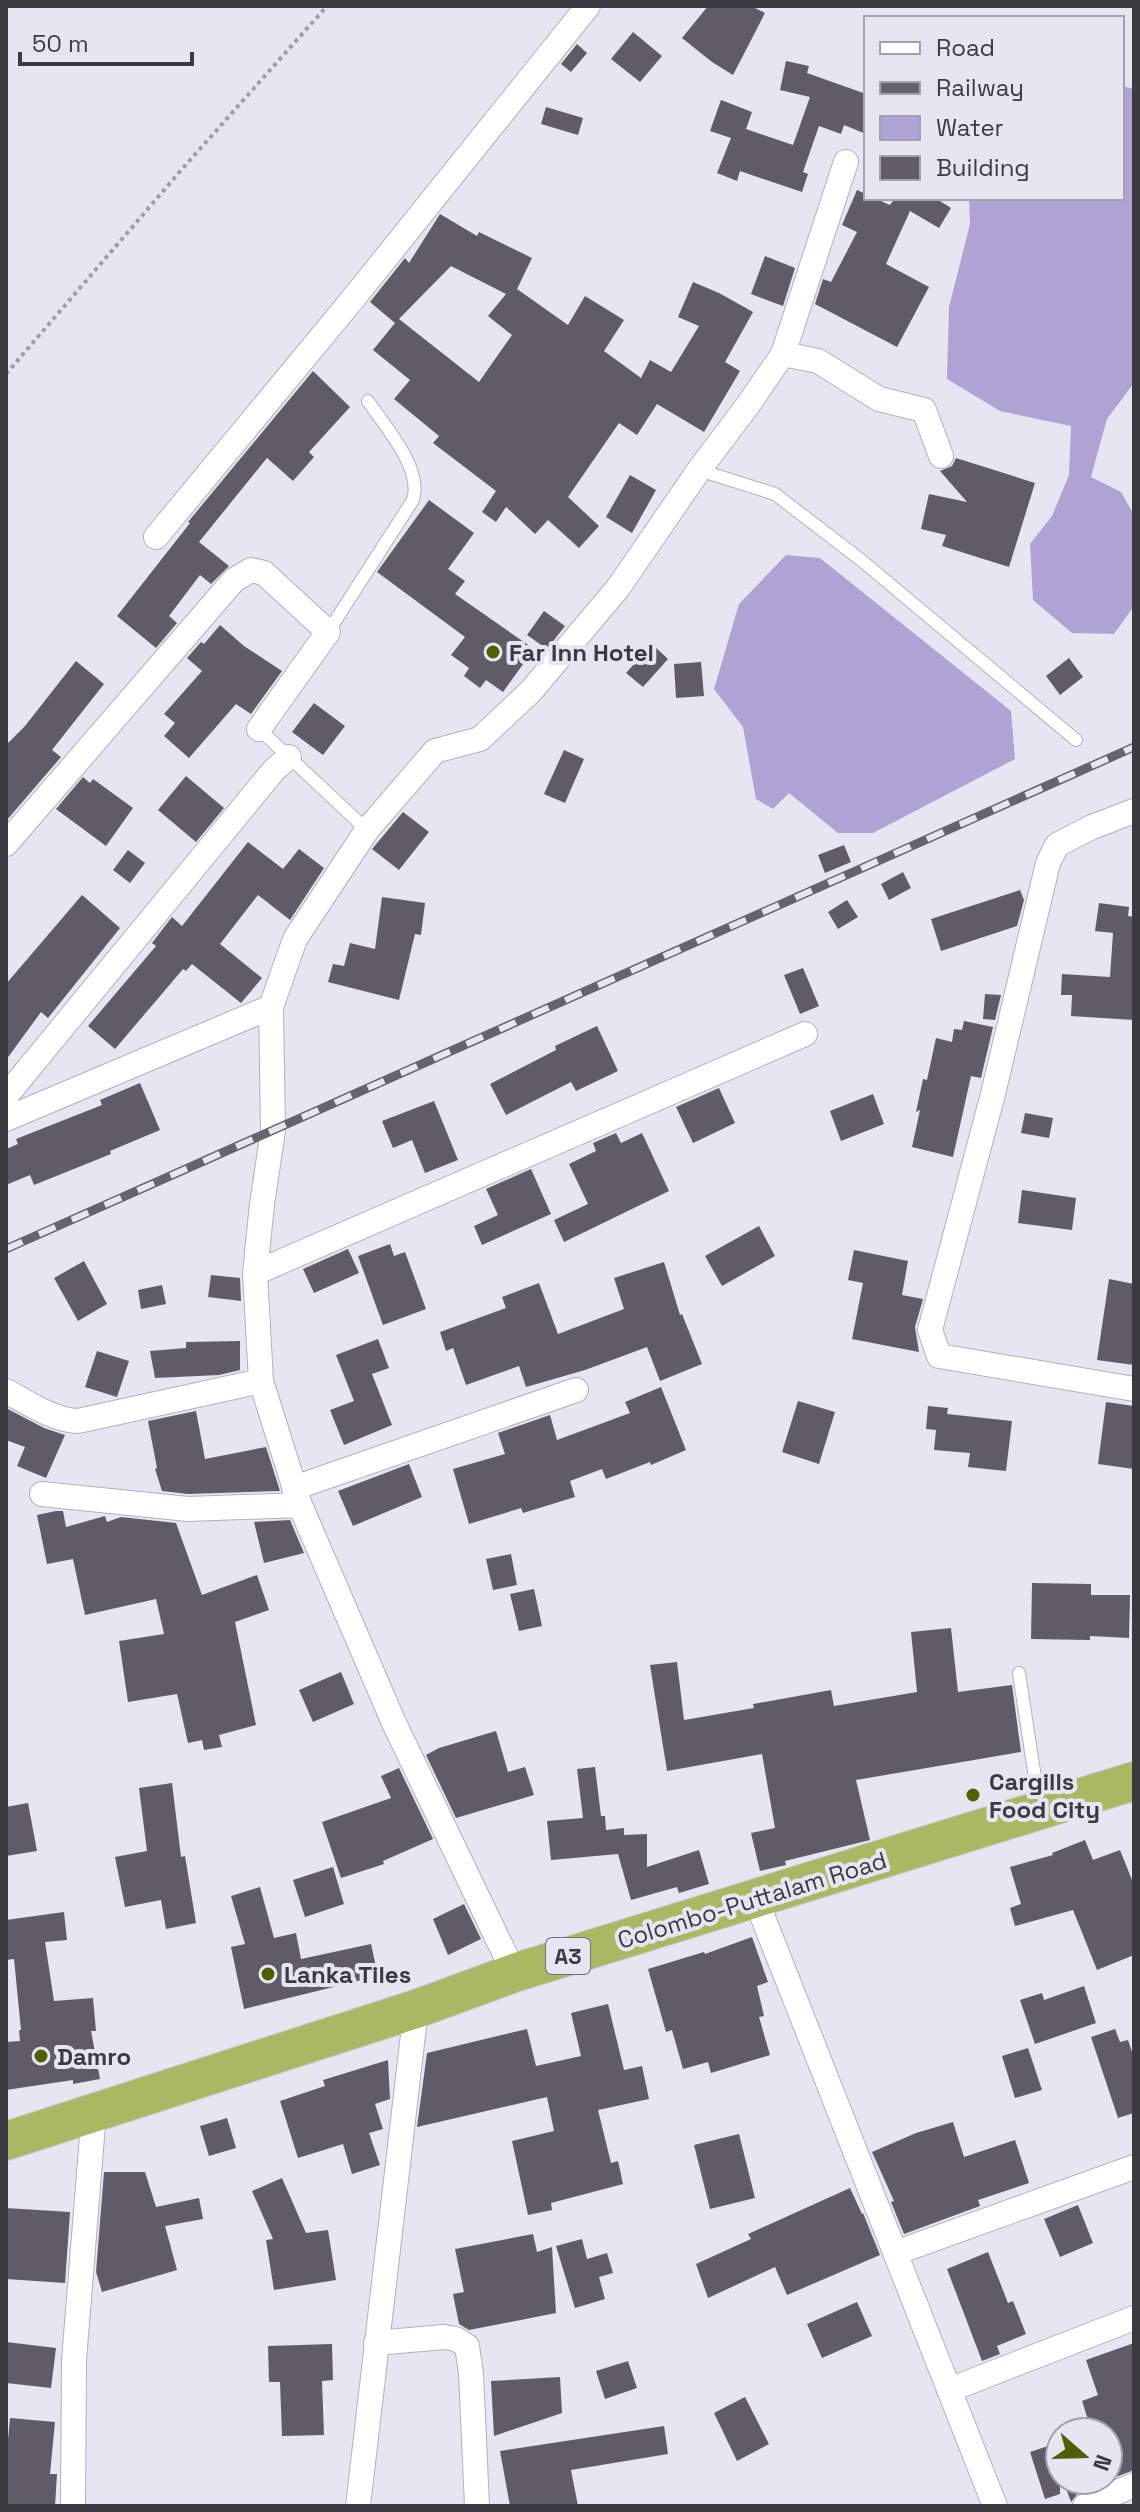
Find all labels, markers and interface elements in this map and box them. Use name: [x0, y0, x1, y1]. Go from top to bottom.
scale bar: [20, 16, 192, 66]
legend: [864, 16, 1124, 200]
text: 50 m: [32, 28, 89, 59]
text: Road: [936, 32, 995, 63]
text: Railway: [936, 72, 1024, 103]
text: Water: [936, 112, 1004, 143]
text: Building: [936, 152, 1030, 183]
place label: Far Inn Hotel: [509, 637, 654, 668]
marker: Far Inn Hotel: [484, 643, 502, 661]
place label: Cargills Food City: [989, 1766, 1100, 1825]
marker: Cargills Food City: [964, 1786, 982, 1804]
street label: Colombo-Puttalam Road: [614, 1844, 890, 1956]
road number: A3: [546, 1938, 590, 1974]
place label: Lanka Tiles: [284, 1959, 411, 1990]
marker: Lanka Tiles: [259, 1965, 277, 1983]
place label: Damro: [57, 2041, 131, 2072]
marker: Damro: [32, 2047, 50, 2065]
north arrow: [1044, 2416, 1124, 2496]
text: N: [1087, 2451, 1118, 2475]

